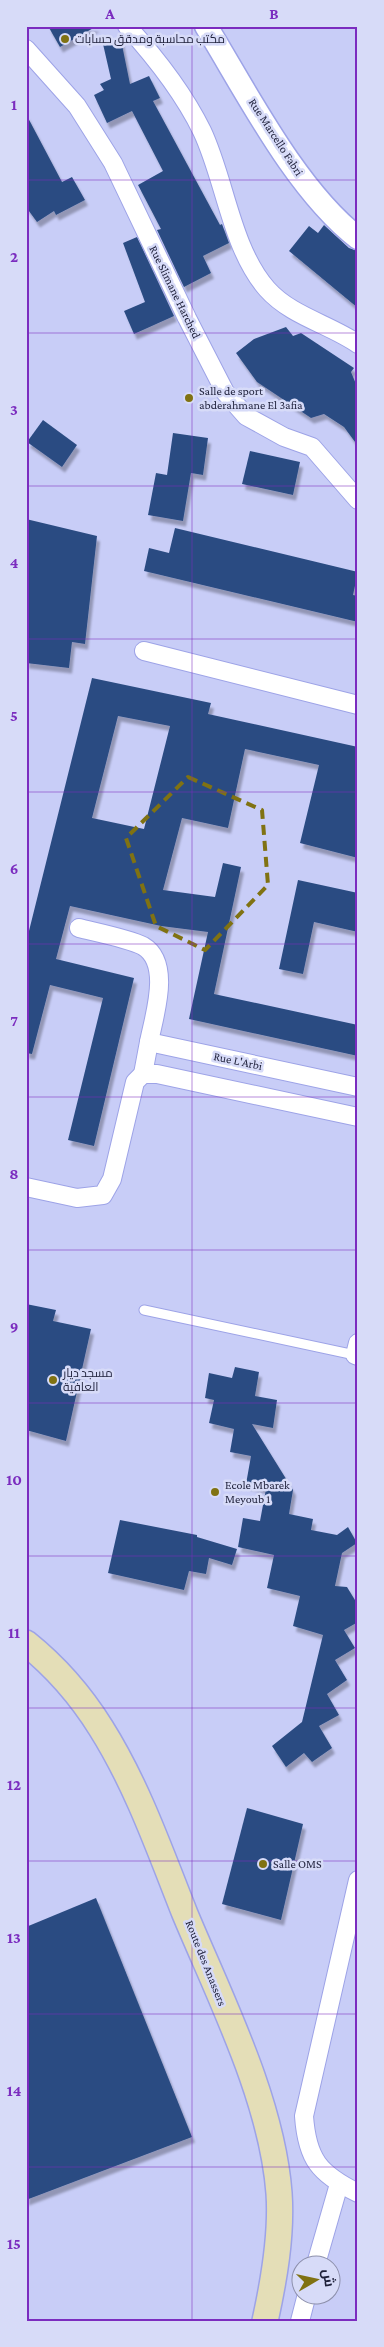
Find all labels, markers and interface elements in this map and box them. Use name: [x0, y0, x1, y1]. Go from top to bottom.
text: A: [104, 5, 115, 22]
text: B: [269, 5, 279, 22]
place label: مكتب محاسبة ومدقق حسابات: [75, 32, 225, 46]
marker: مكتب محاسبة ومدقق حسابات: [59, 33, 71, 45]
text: 1: [11, 96, 17, 113]
street label: Rue Marcello Fabri: [246, 96, 306, 178]
street label: Rue Slimane Harched: [146, 243, 204, 341]
text: 2: [10, 248, 18, 265]
place label: Salle de sport abderahmane El 3afia: [199, 384, 303, 412]
marker: Salle de sport abderahmane El 3afia: [183, 392, 195, 404]
text: 3: [10, 401, 18, 418]
text: 4: [10, 554, 19, 571]
text: 5: [10, 707, 18, 724]
text: 6: [10, 860, 18, 877]
text: 7: [10, 1012, 18, 1029]
street label: Rue L'Arbi: [212, 1049, 264, 1073]
text: 8: [9, 1165, 19, 1182]
text: 9: [10, 1318, 18, 1335]
place label: مسجد ديار العافية: [62, 1366, 113, 1394]
marker: مسجد ديار العافية: [47, 1374, 59, 1386]
text: 10: [6, 1471, 22, 1488]
place label: Ecole Mbarek Meyoub 1: [225, 1478, 290, 1506]
marker: Ecole Mbarek Meyoub 1: [209, 1486, 221, 1498]
text: 11: [8, 1624, 20, 1641]
text: 12: [7, 1776, 21, 1793]
place label: Salle OMS: [273, 1857, 322, 1871]
marker: Salle OMS: [257, 1858, 269, 1870]
street label: Route des Anassers: [182, 1918, 230, 2008]
text: 13: [7, 1929, 21, 1946]
text: 14: [7, 2082, 22, 2099]
text: 15: [7, 2235, 21, 2252]
north arrow: [292, 2254, 342, 2304]
text: ش: [319, 2268, 338, 2288]

